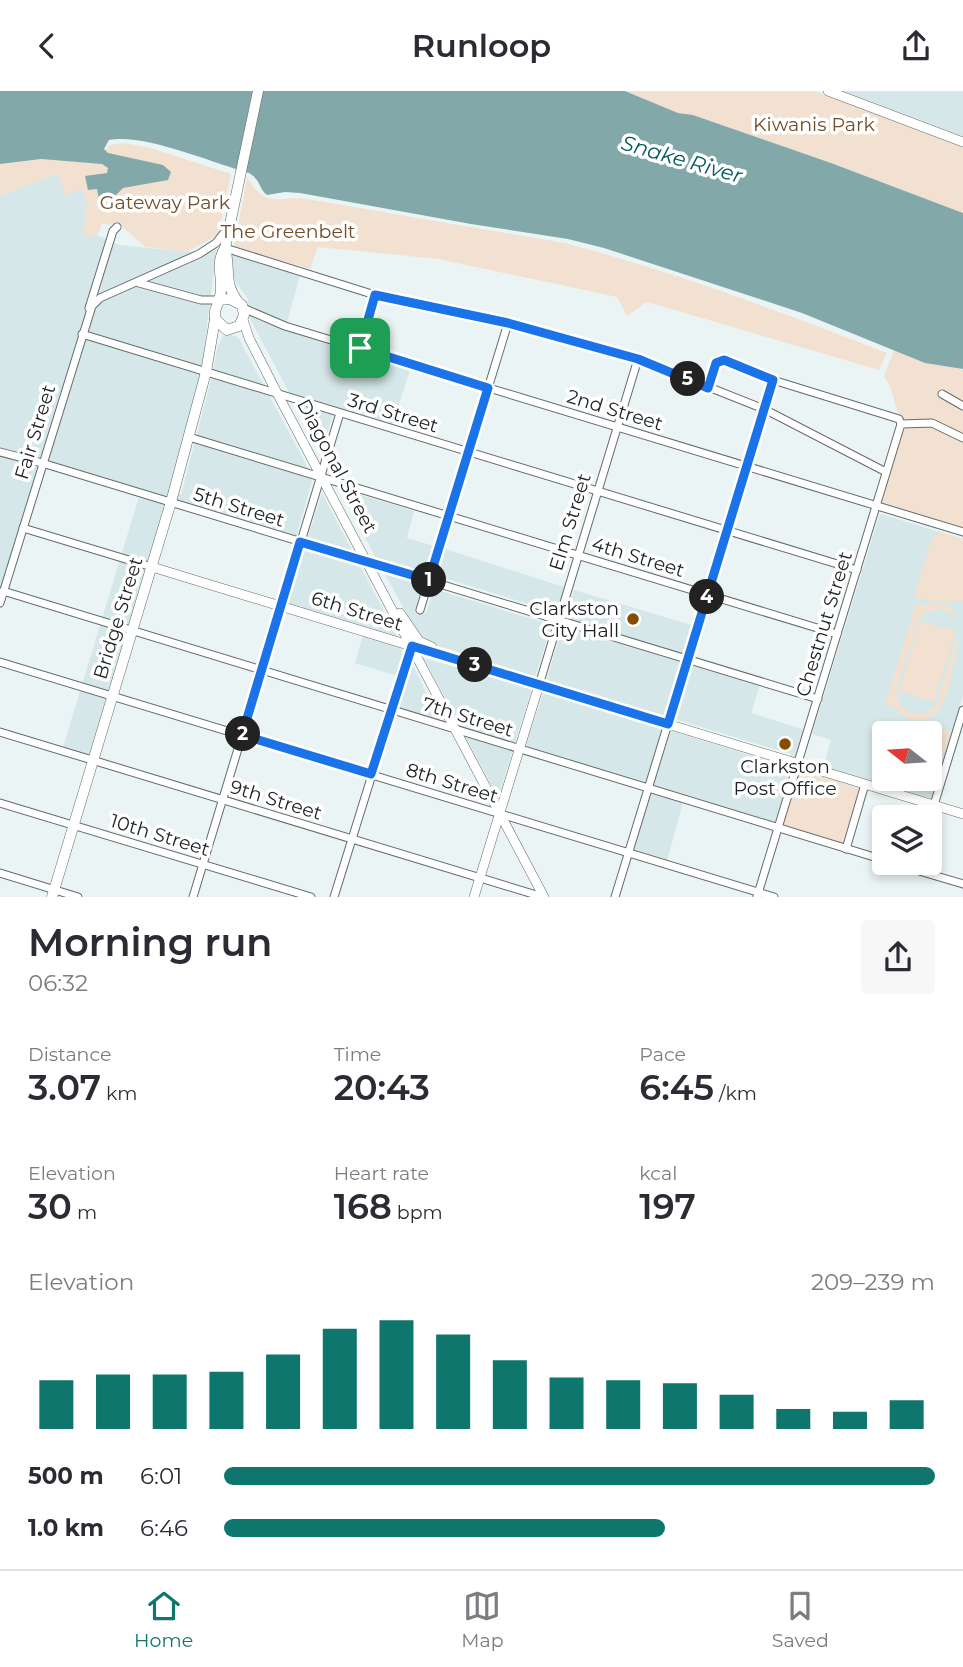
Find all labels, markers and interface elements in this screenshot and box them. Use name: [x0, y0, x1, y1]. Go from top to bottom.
text: Runloop: [412, 26, 551, 65]
icon: back: [28, 27, 66, 65]
icon: share: [897, 27, 935, 65]
park label: Kiwanis Park: [753, 113, 876, 136]
water label: Snake River: [619, 130, 746, 188]
park label: Gateway Park: [100, 191, 231, 214]
park label: The Greenbelt: [220, 220, 356, 243]
pin: [330, 318, 390, 378]
icon: arrive: [341, 329, 379, 367]
pin: 5: [670, 361, 706, 397]
text: 5: [682, 367, 693, 390]
street label: Fair Street: [10, 382, 60, 482]
street label: 2nd Street: [564, 385, 666, 436]
street label: 3rd Street: [345, 388, 441, 438]
street label: Diagonal Street: [292, 395, 382, 537]
street label: Elm Street: [544, 470, 596, 573]
street label: 5th Street: [191, 482, 287, 532]
street label: 4th Street: [589, 532, 687, 582]
street label: Chestnut Street: [791, 548, 857, 699]
street label: Bridge Street: [88, 554, 148, 682]
pin: 1: [412, 563, 446, 597]
text: 1: [425, 568, 432, 591]
pin: 4: [690, 580, 724, 615]
text: 4: [700, 585, 713, 608]
street label: 6th Street: [308, 586, 406, 636]
place label: Clarkston City Hall: [529, 597, 619, 642]
marker: Clarkston City Hall: [625, 611, 641, 627]
pin: 3: [458, 647, 492, 683]
text: 3: [469, 653, 480, 676]
street label: 7th Street: [420, 692, 517, 742]
pin: 2: [226, 717, 260, 751]
north arrow: [872, 721, 942, 791]
map controls: [872, 721, 942, 875]
text: 2: [237, 722, 248, 745]
marker: Clarkston Post Office: [777, 736, 793, 752]
place label: Clarkston Post Office: [733, 755, 837, 800]
street label: 8th Street: [403, 758, 501, 808]
street label: 9th Street: [227, 775, 325, 825]
button: layers: [872, 805, 942, 875]
street label: 10th Street: [108, 809, 213, 861]
text: Morning run: [28, 919, 272, 966]
button: share: [861, 920, 935, 994]
text: 06:32: [28, 969, 88, 997]
text: Distance: [28, 1043, 111, 1066]
text: Time: [334, 1043, 381, 1066]
text: Pace: [639, 1043, 686, 1066]
text: 3.07: [28, 1066, 101, 1109]
text: 20:43: [334, 1066, 430, 1109]
text: 6:45: [639, 1066, 714, 1109]
text: km: [101, 1082, 138, 1105]
text: /km: [714, 1082, 757, 1105]
text: Elevation: [28, 1162, 116, 1185]
text: Heart rate: [334, 1162, 429, 1185]
text: kcal: [639, 1162, 677, 1185]
text: 30: [28, 1185, 72, 1228]
text: 168: [334, 1185, 392, 1228]
text: 197: [639, 1185, 696, 1228]
text: m: [72, 1201, 97, 1224]
text: bpm: [392, 1201, 443, 1224]
text: Elevation: [28, 1268, 134, 1296]
text: 209–239 m: [811, 1268, 935, 1296]
text: 500 m: [28, 1462, 104, 1490]
text: 6:01: [140, 1462, 182, 1490]
text: 1.0 km: [28, 1514, 104, 1542]
text: 6:46: [140, 1514, 188, 1542]
tab: Home: [134, 1587, 193, 1652]
tab: Map: [461, 1587, 504, 1652]
tab: Saved: [772, 1587, 829, 1652]

